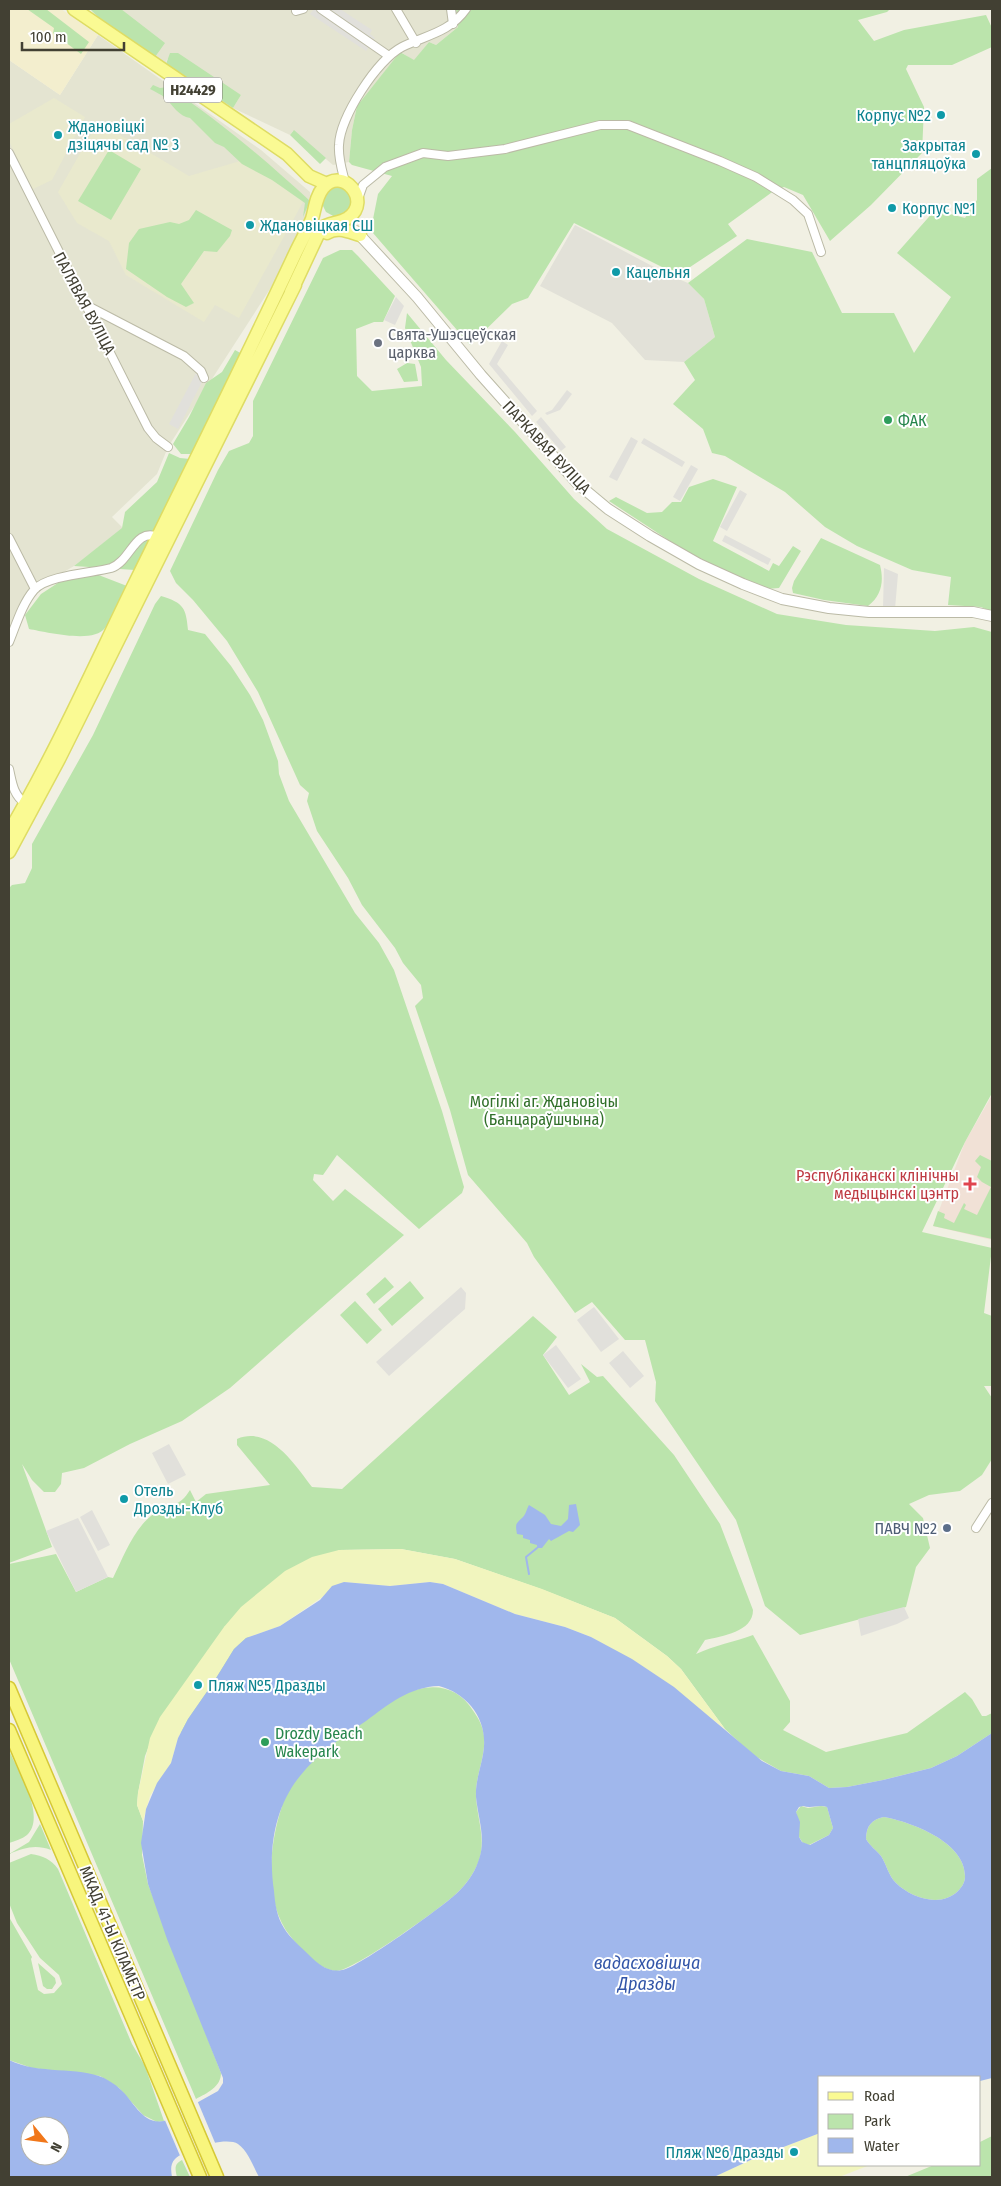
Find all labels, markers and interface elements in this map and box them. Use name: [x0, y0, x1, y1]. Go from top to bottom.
scale bar: [22, 20, 125, 52]
text: 100 m: [30, 28, 67, 46]
road number: Н24429: [164, 78, 222, 102]
place label: Корпус №2: [856, 106, 931, 125]
marker: Корпус №2: [935, 109, 947, 121]
place label: Ждановіцкі дзіцячы сад № 3: [68, 117, 179, 154]
marker: Ждановіцкі дзіцячы сад № 3: [52, 129, 64, 141]
place label: Закрытая танцпляцоўка: [872, 136, 966, 173]
marker: Закрытая танцпляцоўка: [970, 148, 982, 160]
place label: Корпус №1: [902, 199, 976, 218]
marker: Корпус №1: [886, 202, 898, 214]
place label: Ждановіцкая СШ: [260, 216, 373, 235]
marker: Ждановіцкая СШ: [244, 219, 256, 231]
street label: ПАЛЯВАЯ ВУЛІЦА: [50, 249, 120, 358]
place label: Кацельня: [626, 263, 690, 282]
marker: Кацельня: [610, 266, 622, 278]
place label: Свята-Ушэсцеўская царква: [388, 325, 516, 362]
marker: Свята-Ушэсцеўская царква: [372, 337, 384, 349]
street label: ПАРКАВАЯ ВУЛІЦА: [499, 397, 595, 498]
place label: ФАК: [898, 411, 927, 430]
marker: ФАК: [882, 414, 894, 426]
park label: Могілкі аг. Ждановічы (Банцараўшчына): [470, 1092, 618, 1129]
place label: Рэспубліканскі клінічны медыцынскі цэнтр: [796, 1166, 959, 1203]
marker: Рэспубліканскі клінічны медыцынскі цэнтр: [963, 1177, 977, 1191]
place label: Отель Дрозды-Клуб: [133, 1481, 223, 1518]
marker: Отель Дрозды-Клуб: [118, 1493, 130, 1505]
place label: ПАВЧ №2: [875, 1519, 937, 1538]
marker: ПАВЧ №2: [941, 1522, 953, 1534]
place label: Пляж №5 Дразды: [208, 1676, 326, 1695]
marker: Пляж №5 Дразды: [192, 1679, 204, 1691]
place label: Drozdy Beach Wakepark: [275, 1724, 363, 1761]
marker: Drozdy Beach Wakepark: [259, 1736, 271, 1748]
street label: МКАД, 41-Ы КІЛАМЕТР: [76, 1863, 149, 2003]
water label: вадасховішча Дразды: [594, 1952, 700, 1995]
legend: [818, 2076, 981, 2166]
text: Road: [864, 2087, 895, 2105]
text: Park: [864, 2112, 891, 2130]
north arrow: [20, 2116, 70, 2166]
text: Water: [864, 2137, 900, 2155]
text: N: [46, 2139, 65, 2155]
place label: Пляж №6 Дразды: [666, 2143, 784, 2162]
marker: Пляж №6 Дразды: [788, 2146, 800, 2158]

